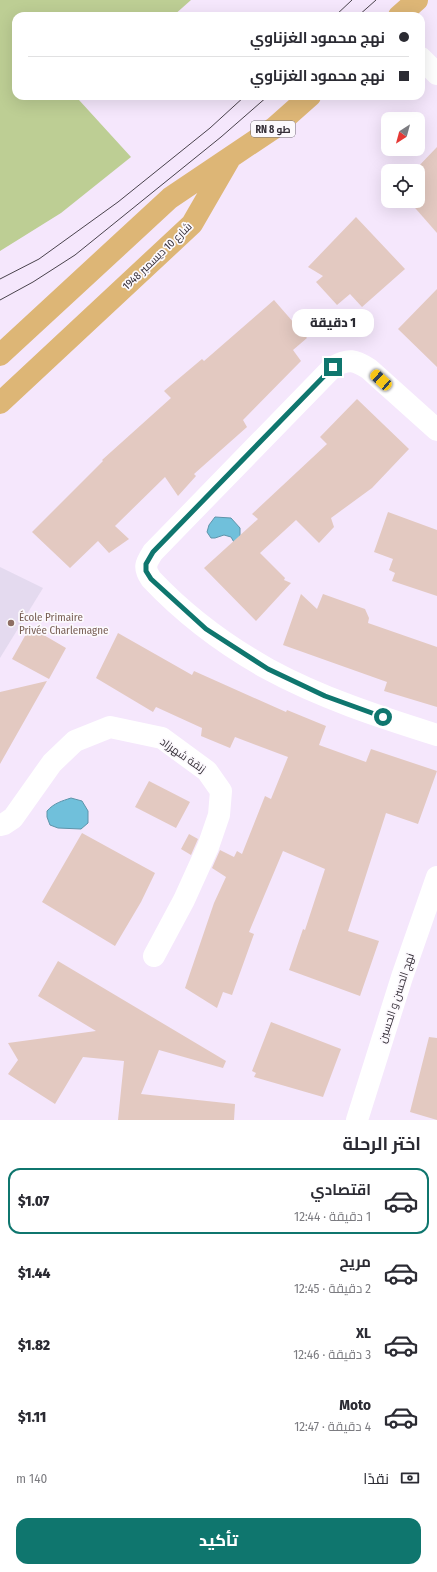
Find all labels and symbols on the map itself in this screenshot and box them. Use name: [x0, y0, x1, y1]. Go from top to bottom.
north arrow: [381, 112, 425, 156]
road number: RN 8 طو: [251, 121, 295, 137]
street label: شارع 10 ديسمبر 1948: [120, 220, 195, 293]
callout: 1 دقيقة: [292, 309, 374, 337]
route end: [324, 358, 342, 376]
car: [368, 368, 394, 392]
place label: École Primaire Privée Charlemagne: [19, 610, 108, 637]
marker: École Primaire Privée Charlemagne: [6, 618, 16, 628]
route start: [374, 708, 392, 726]
street label: زنقة شهرزاد: [157, 735, 208, 776]
street label: نهج الحسن و الحسين: [376, 952, 418, 1045]

